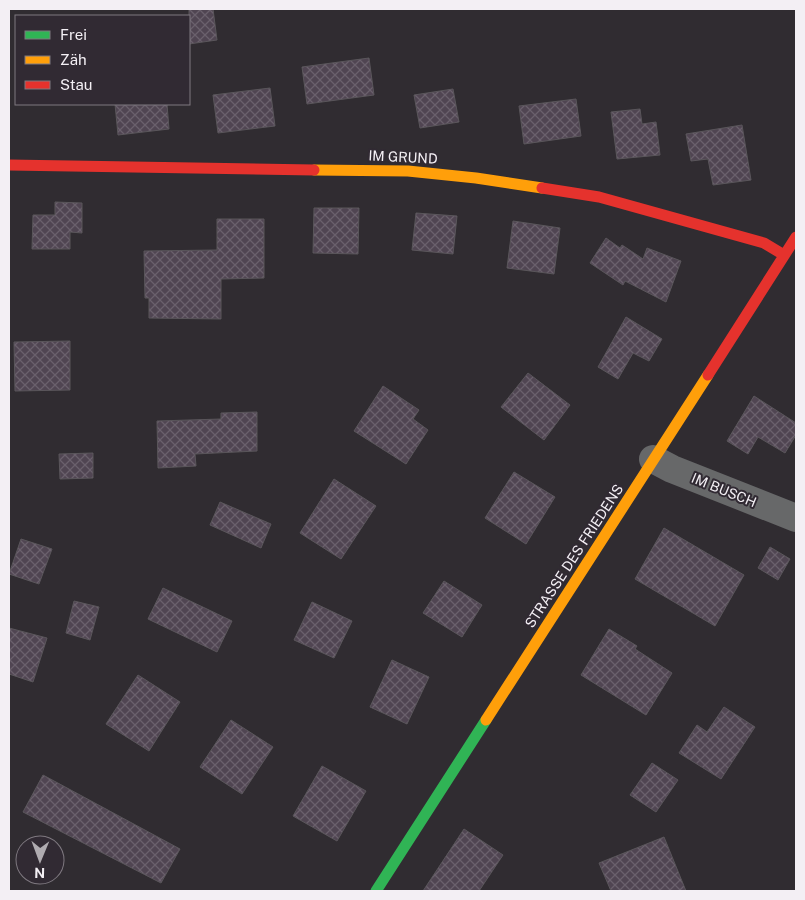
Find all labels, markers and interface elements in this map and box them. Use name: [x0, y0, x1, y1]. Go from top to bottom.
legend: [15, 15, 190, 105]
text: Frei: [60, 26, 87, 43]
text: Zäh: [60, 51, 87, 68]
text: Stau: [60, 76, 93, 93]
street label: IM GRUND: [368, 147, 438, 167]
street label: IM BUSCH: [689, 470, 759, 510]
street label: STRASSE DES FRIEDENS: [522, 481, 626, 631]
north arrow: [15, 835, 65, 885]
text: N: [34, 865, 45, 881]

